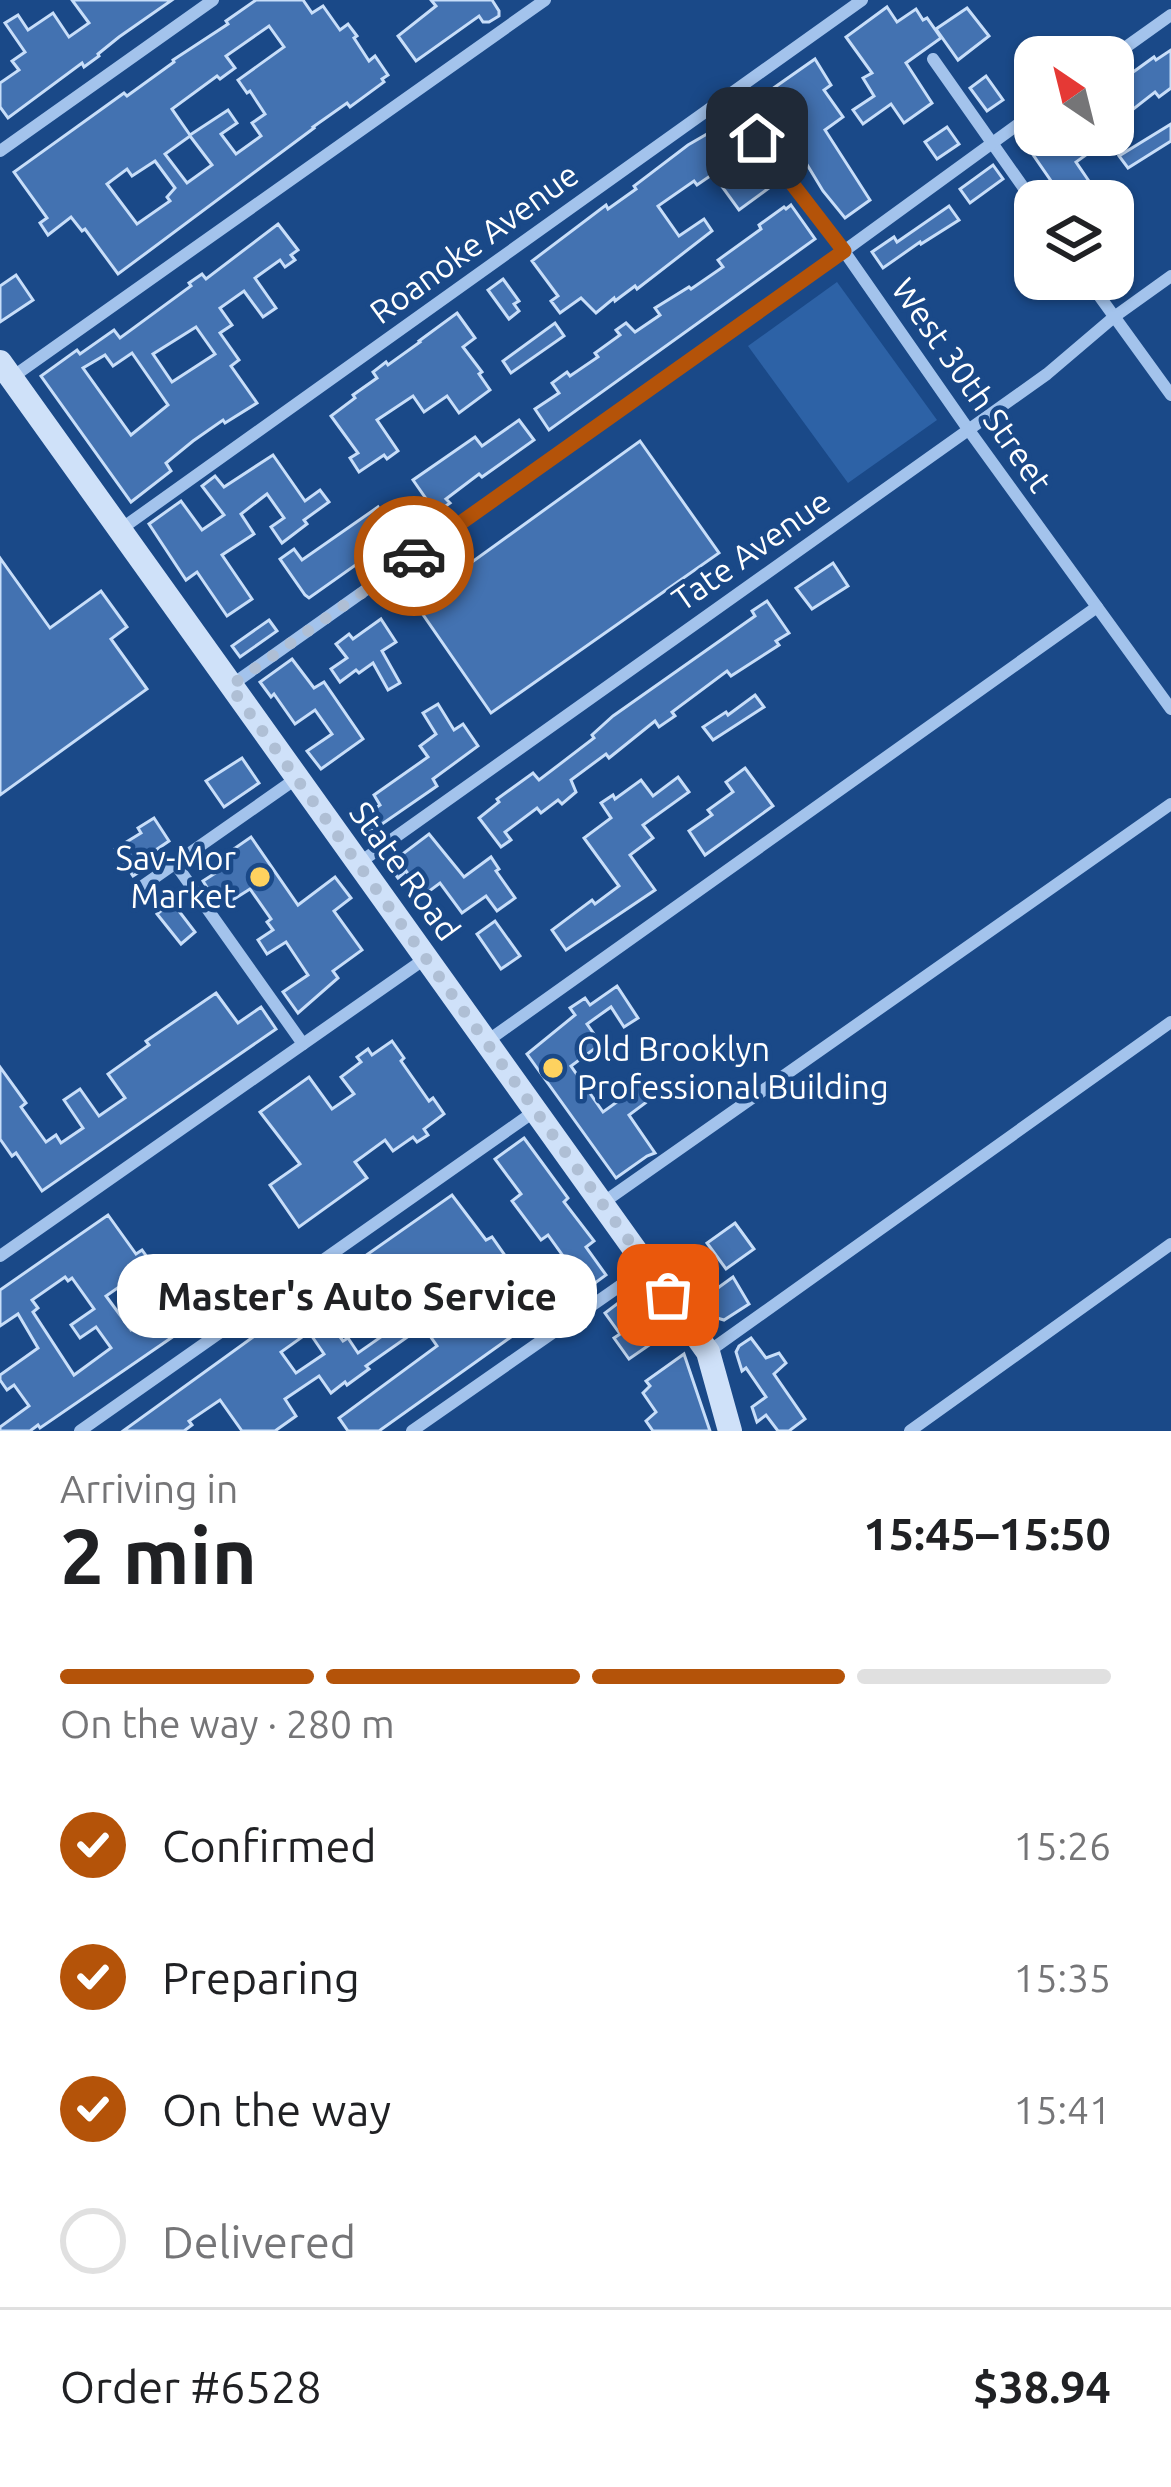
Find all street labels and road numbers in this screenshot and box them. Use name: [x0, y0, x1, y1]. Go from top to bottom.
street label: Roanoke Avenue: [363, 155, 585, 330]
street label: West 30th Street: [885, 271, 1060, 498]
street label: Tate Avenue: [665, 482, 837, 617]
street label: State Road: [343, 794, 468, 947]

